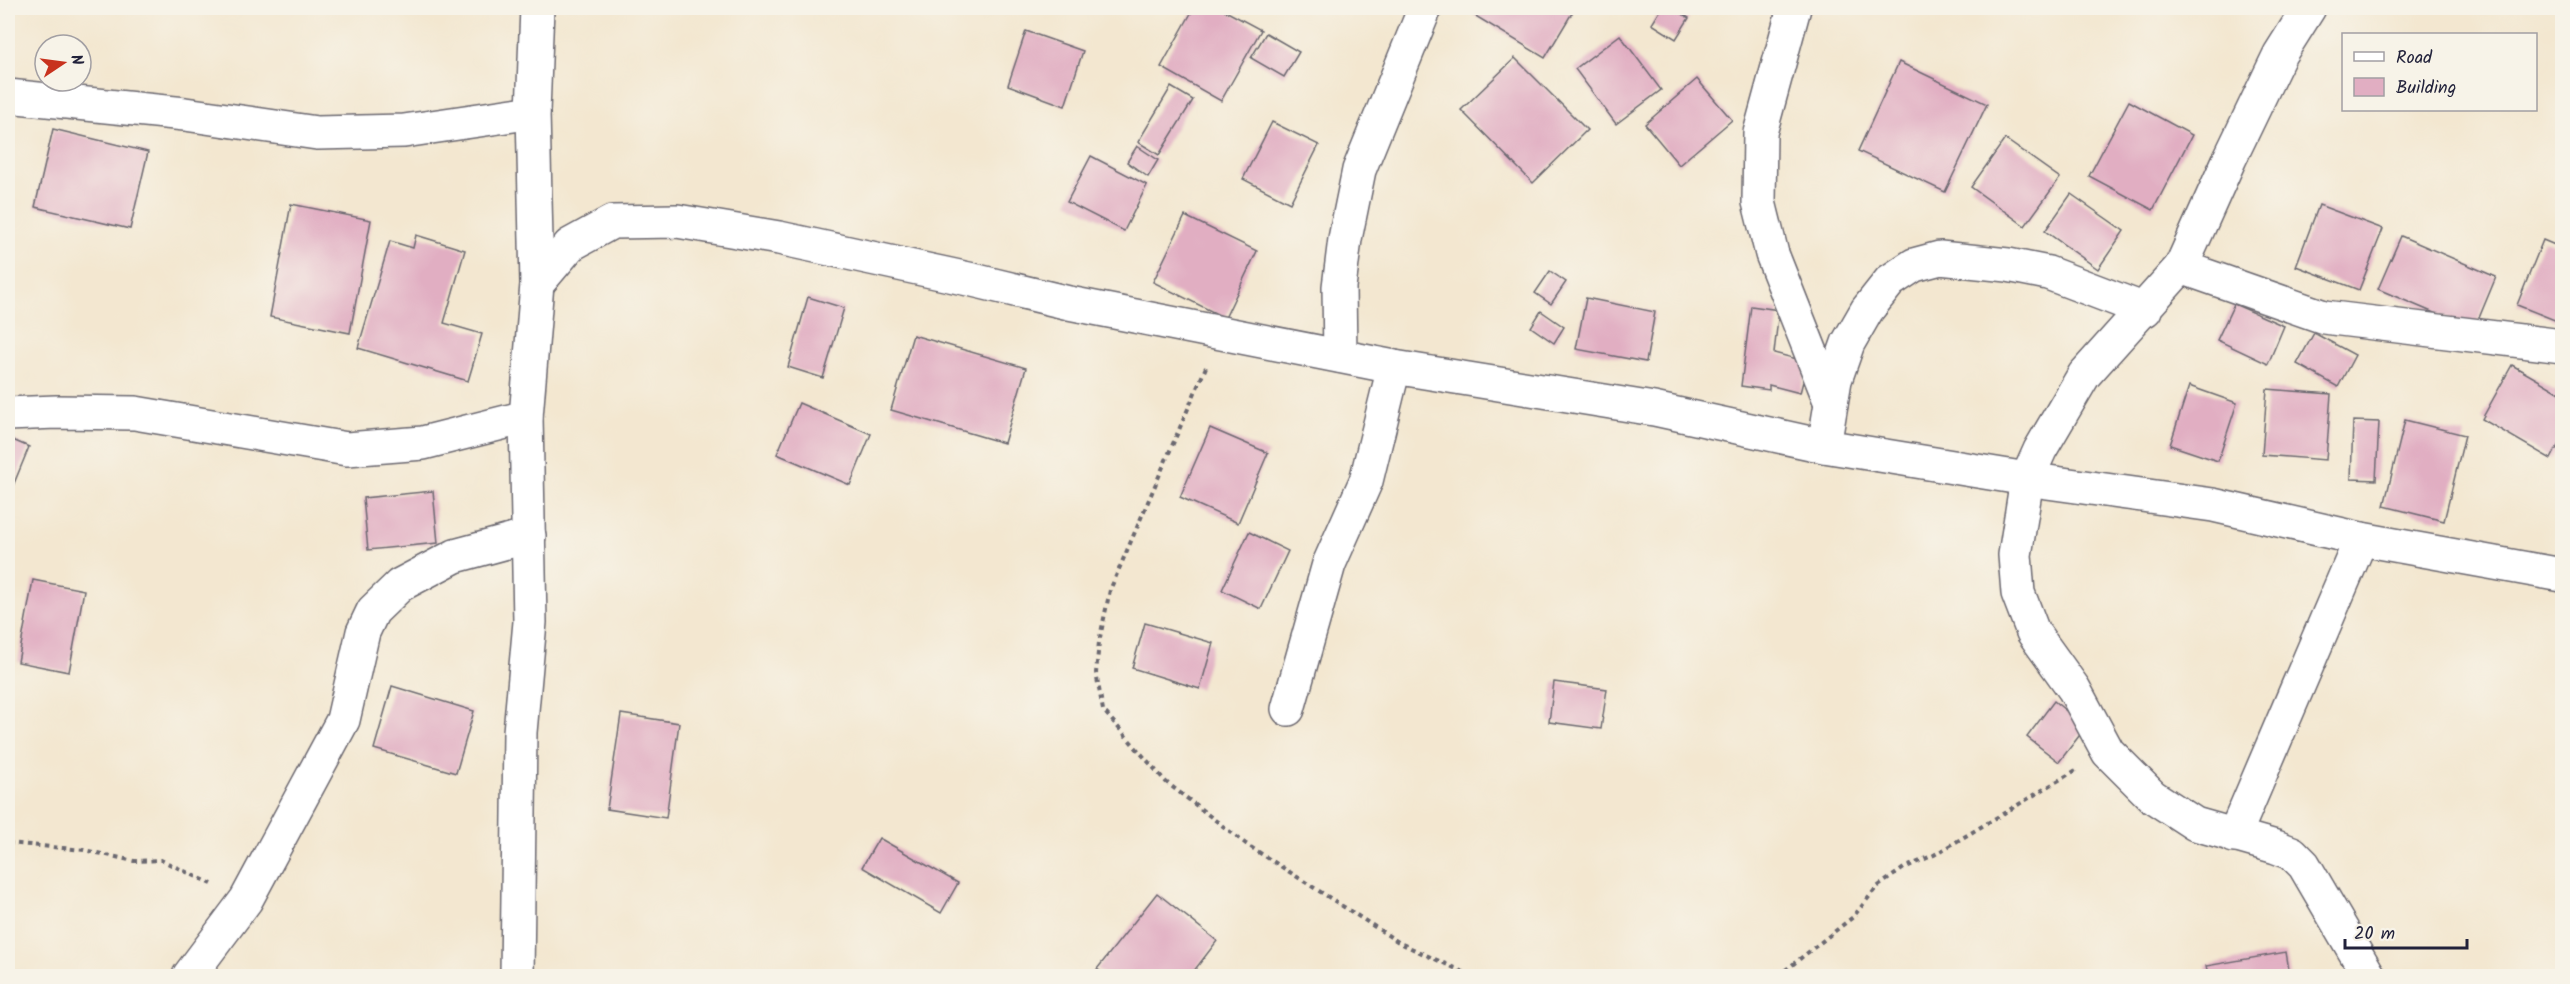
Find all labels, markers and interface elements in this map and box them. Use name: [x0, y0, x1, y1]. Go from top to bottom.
north arrow: [33, 33, 93, 93]
legend: [2342, 33, 2537, 111]
text: Road: [2396, 44, 2433, 73]
text: N: [63, 52, 89, 68]
text: Building: [2396, 74, 2456, 103]
scale bar: [2345, 912, 2466, 950]
text: 20 m: [2354, 920, 2395, 949]

